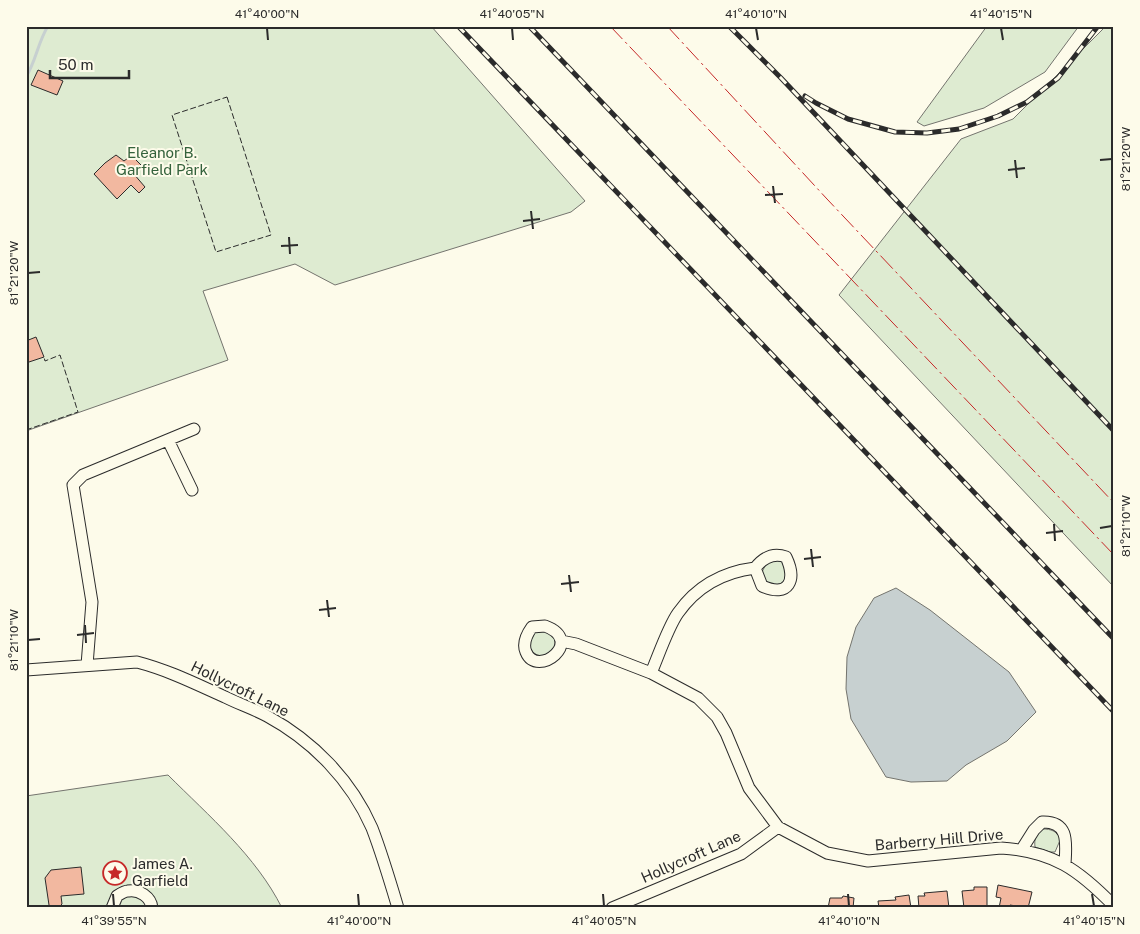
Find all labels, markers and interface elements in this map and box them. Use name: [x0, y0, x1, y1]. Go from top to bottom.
text: 41°40'00"N: [235, 7, 299, 21]
text: 41°40'05"N: [479, 7, 545, 21]
text: 41°40'10"N: [725, 7, 787, 21]
text: 41°40'15"N: [970, 7, 1032, 21]
scale bar: [50, 48, 129, 80]
text: 50 m: [58, 56, 93, 73]
text: 81°21'20"W: [1119, 126, 1133, 191]
park label: Eleanor B. Garfield Park: [116, 144, 208, 178]
text: 81°21'20"W: [7, 240, 21, 305]
text: 81°21'10"W: [1119, 494, 1133, 557]
text: 81°21'10"W: [7, 608, 21, 671]
street label: Hollycroft Lane: [188, 657, 292, 720]
street label: Barberry Hill Drive: [874, 825, 1004, 854]
street label: Hollycroft Lane: [638, 827, 743, 886]
place label: James A. Garfield: [132, 855, 193, 889]
place icon: James A. Garfield: [102, 860, 128, 886]
text: 41°39'55"N: [81, 914, 147, 928]
text: 41°40'00"N: [327, 914, 391, 928]
text: 41°40'05"N: [571, 914, 637, 928]
text: 41°40'10"N: [818, 914, 880, 928]
text: 41°40'15"N: [1063, 914, 1125, 928]

